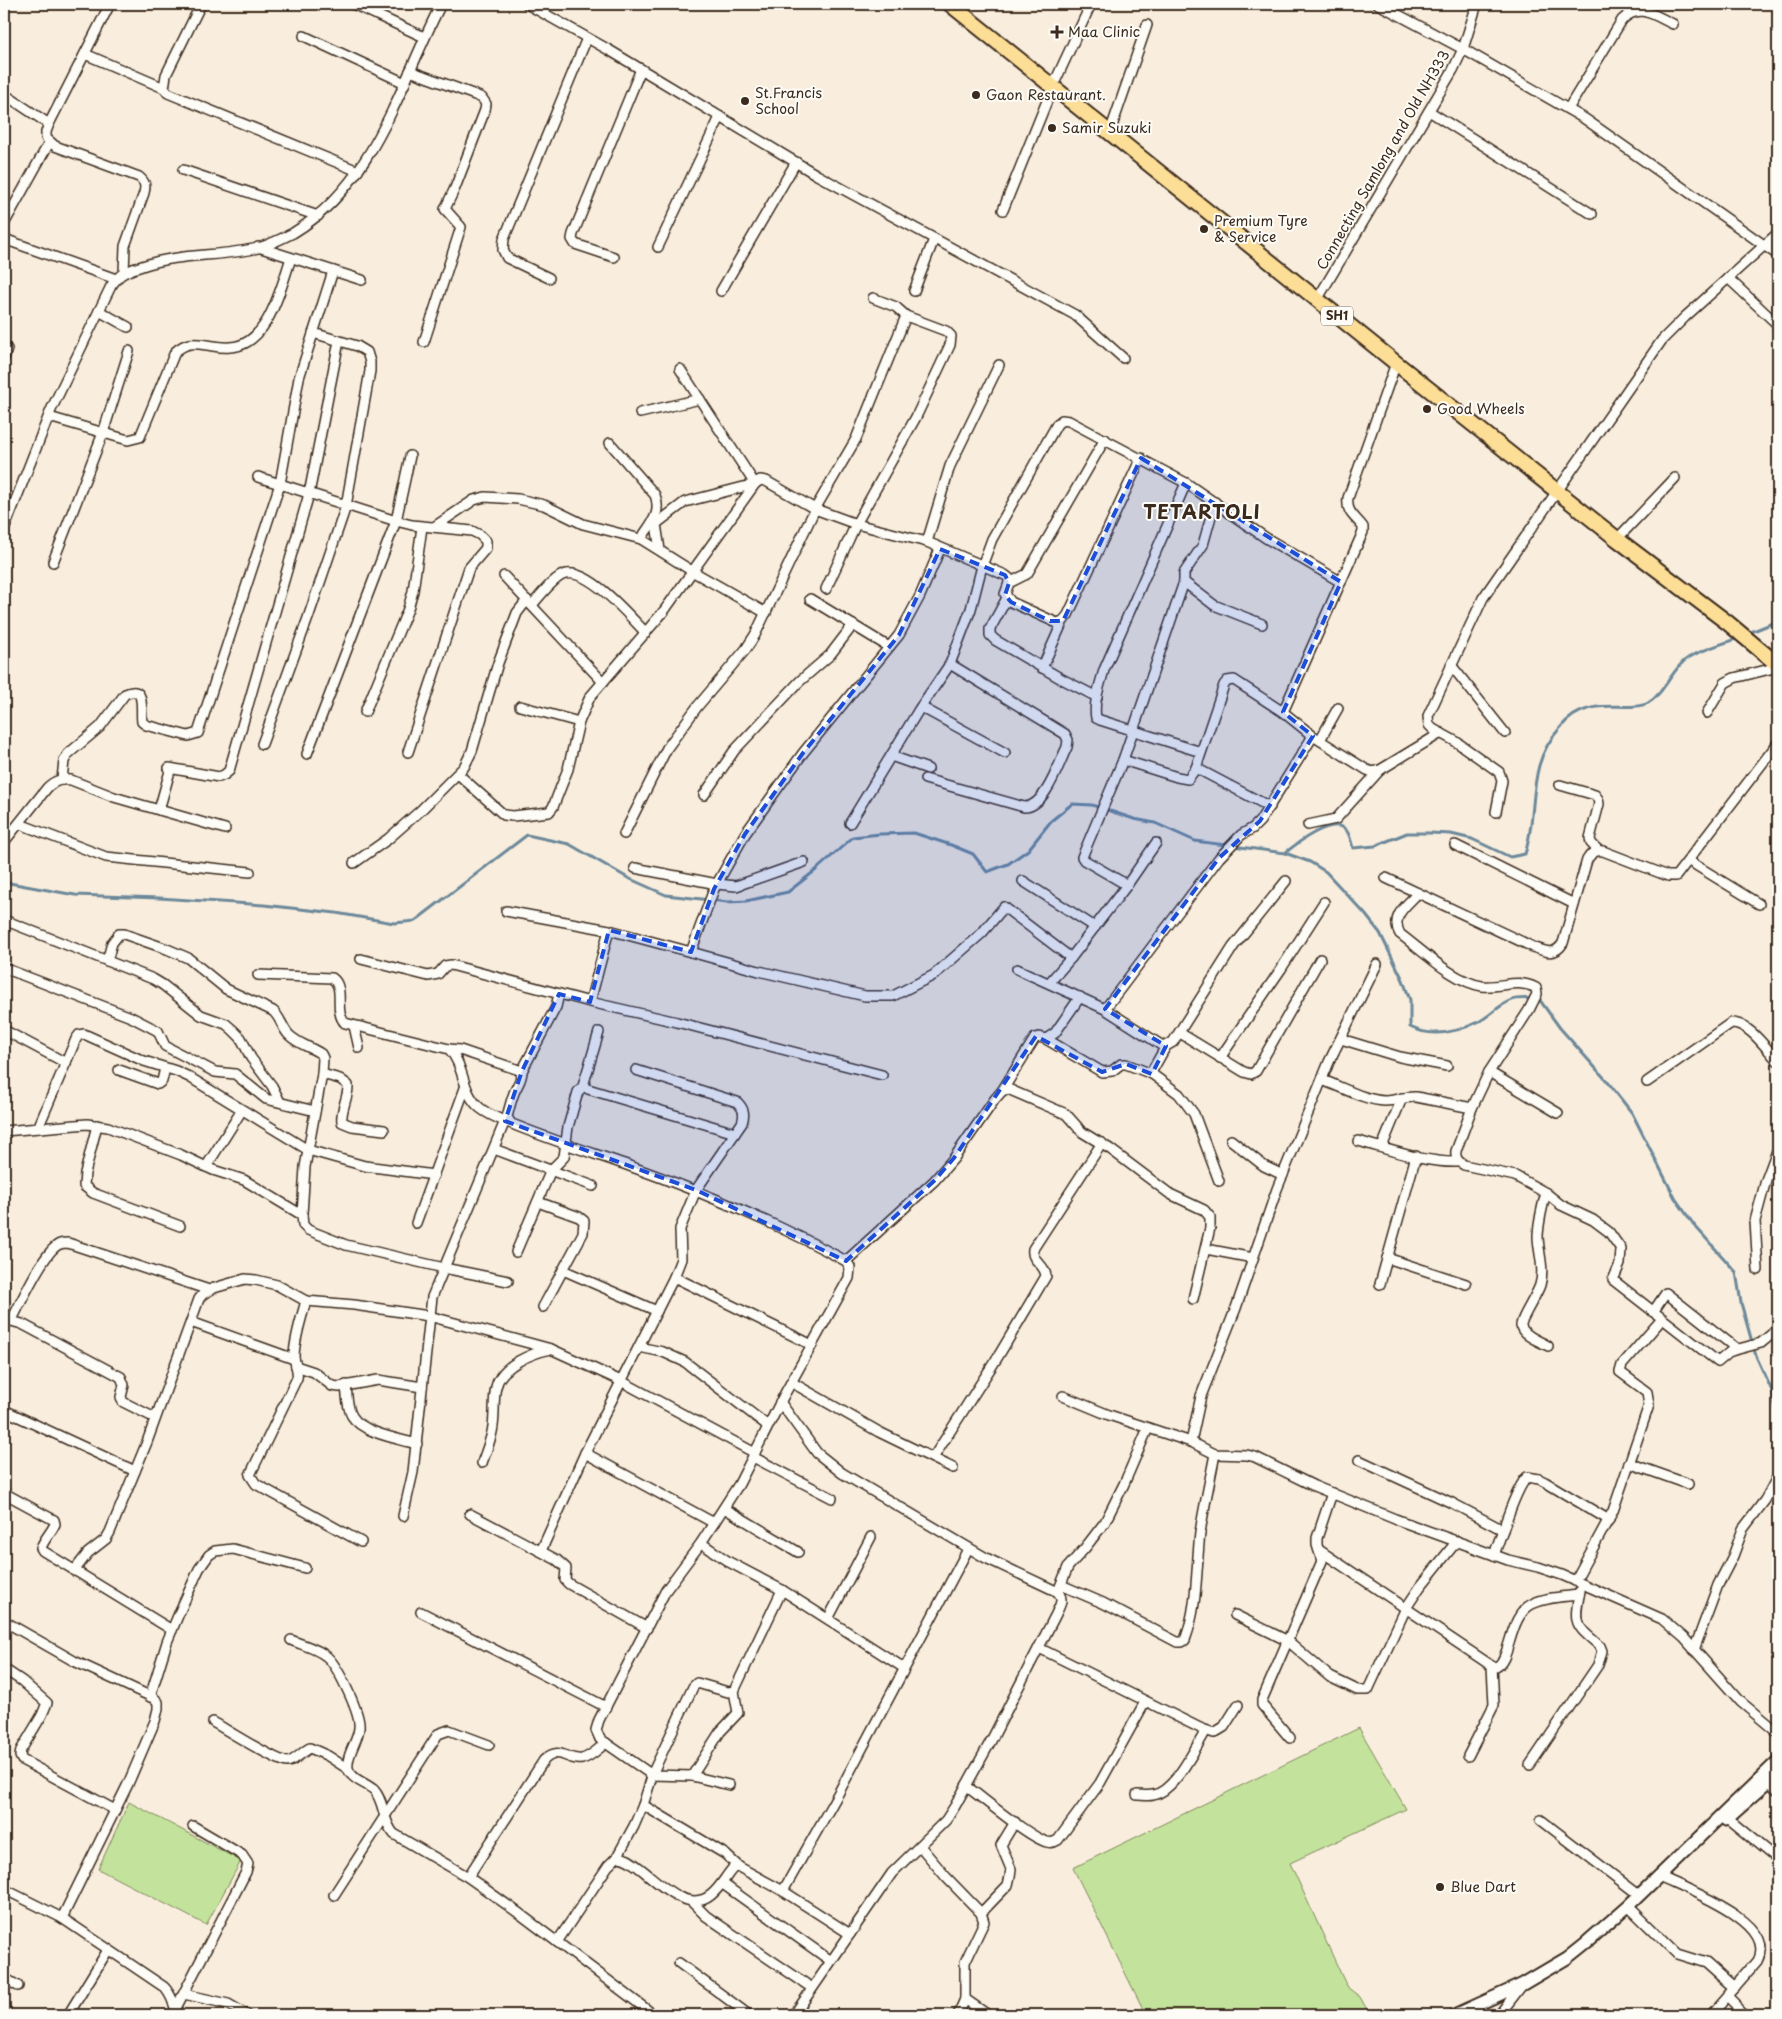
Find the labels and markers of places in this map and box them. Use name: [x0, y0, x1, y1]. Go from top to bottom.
place label: Maa Clinic: [1068, 21, 1140, 42]
marker: Maa Clinic: [1050, 25, 1064, 39]
place label: St.Francis School: [755, 82, 822, 119]
place label: Gaon Restaurant.: [986, 84, 1106, 105]
marker: Gaon Restaurant.: [970, 89, 982, 101]
marker: St.Francis School: [739, 95, 751, 107]
place label: Samir Suzuki: [1062, 117, 1151, 138]
marker: Samir Suzuki: [1046, 122, 1058, 134]
place label: Premium Tyre & Service: [1214, 210, 1308, 247]
marker: Premium Tyre & Service: [1198, 223, 1210, 235]
place label: Good Wheels: [1437, 398, 1525, 419]
marker: Good Wheels: [1421, 403, 1433, 415]
place label: Blue Dart: [1450, 1876, 1516, 1897]
marker: Blue Dart: [1434, 1881, 1446, 1893]

